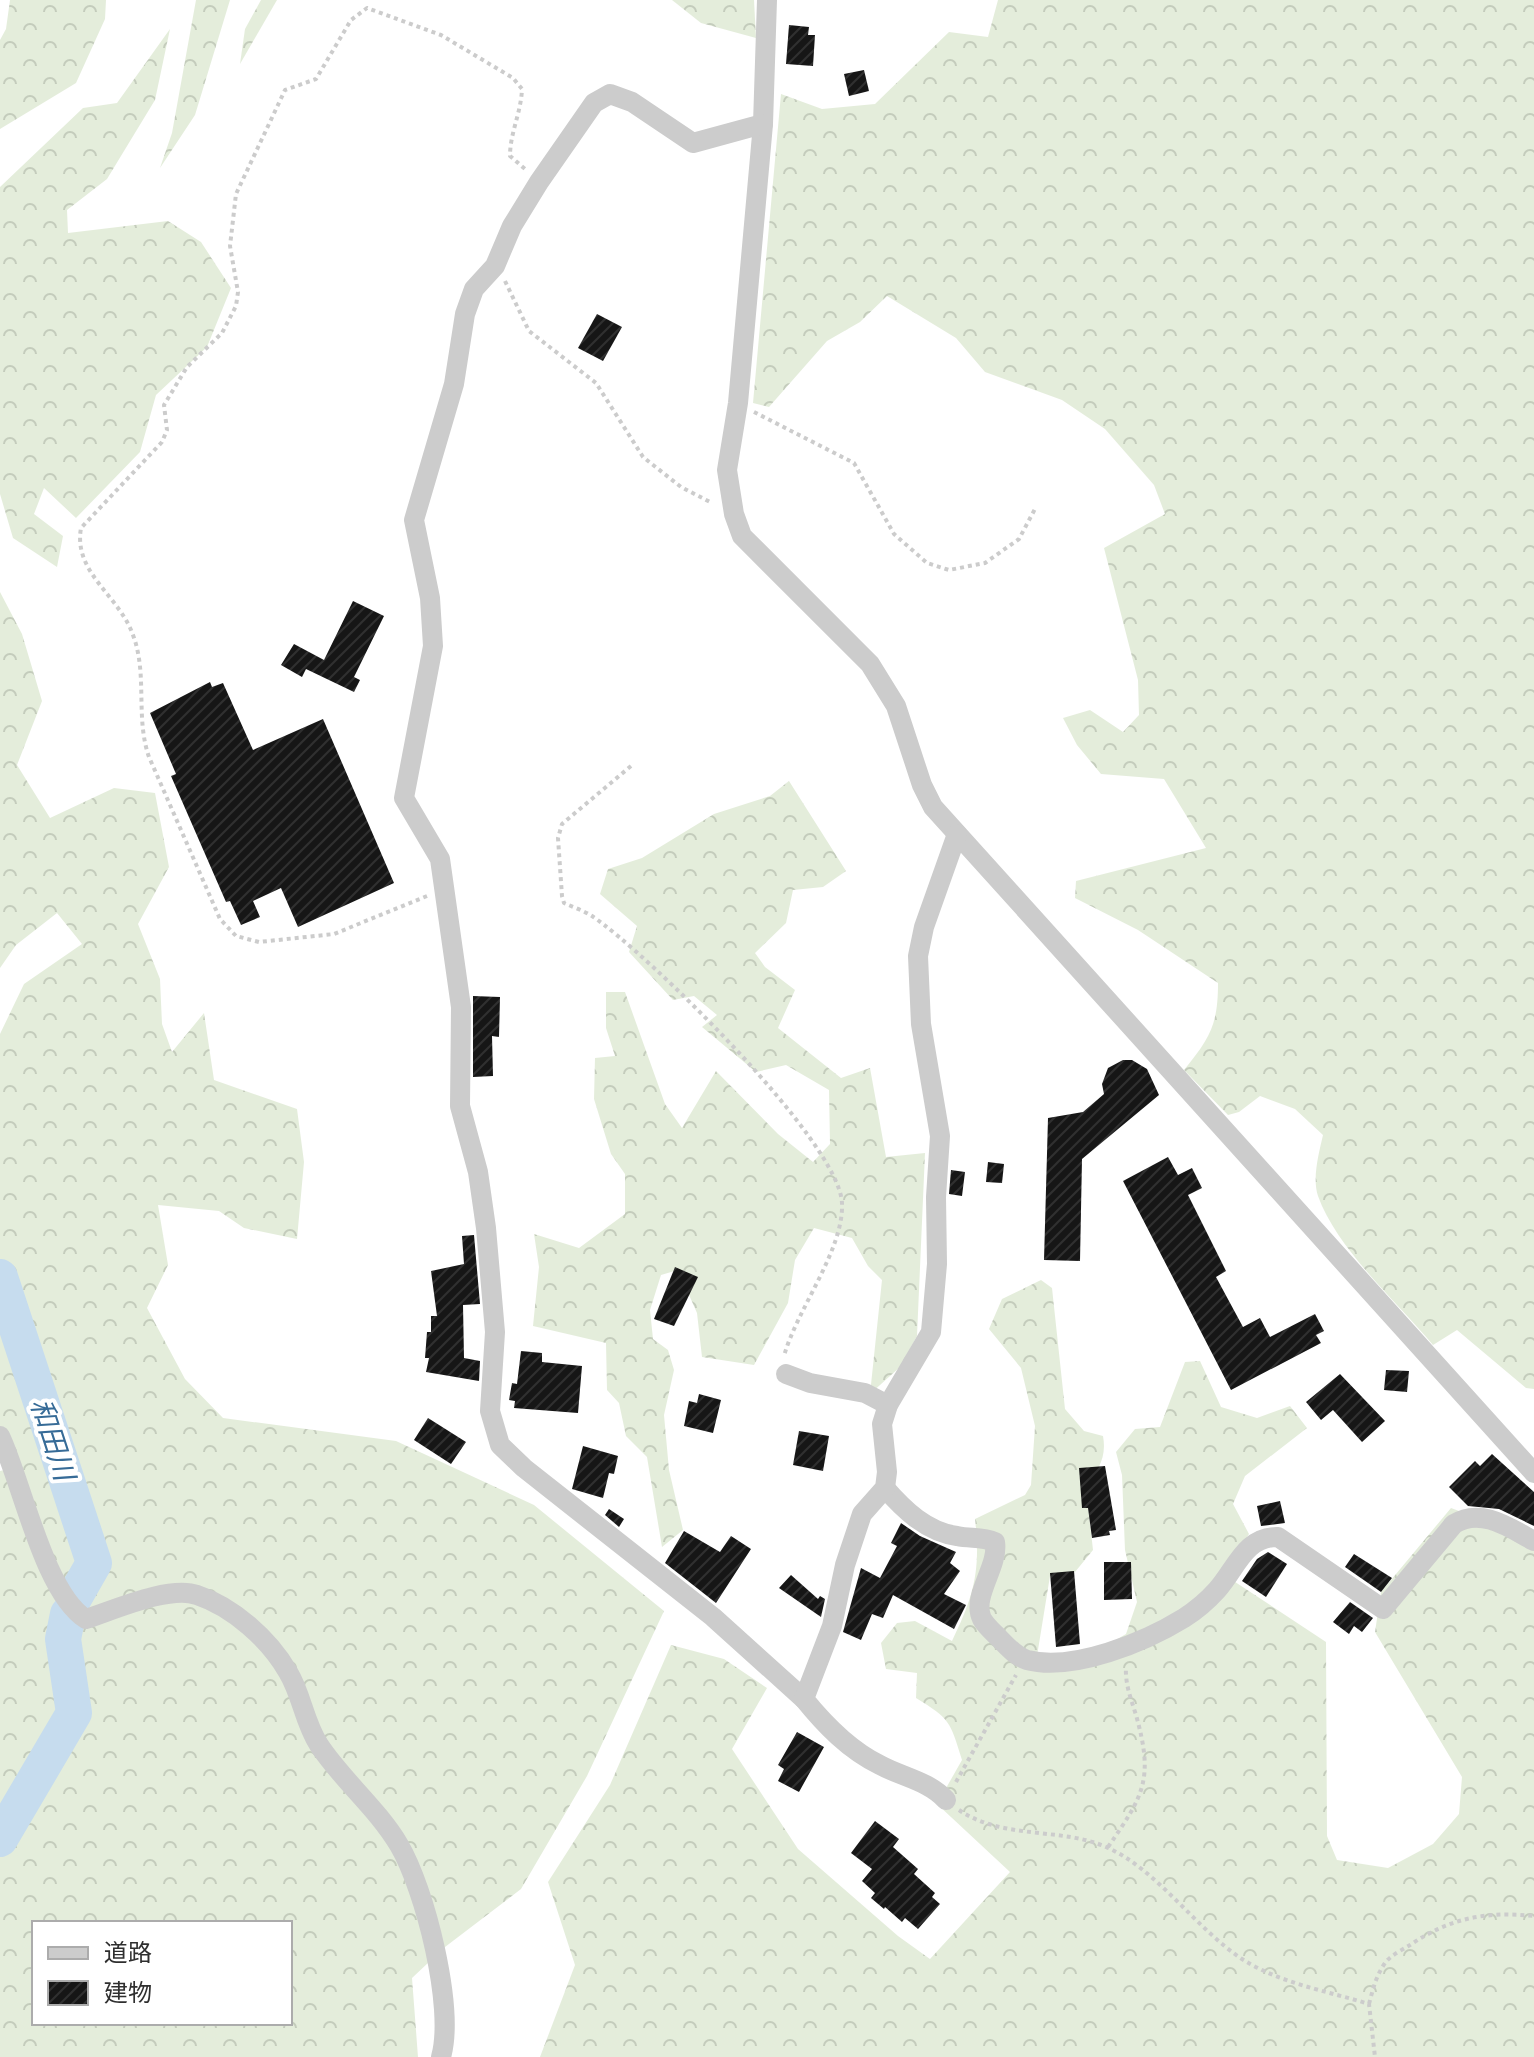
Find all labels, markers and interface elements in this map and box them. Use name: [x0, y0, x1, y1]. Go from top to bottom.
water label: 和田川: [24, 1394, 82, 1487]
legend: [32, 1921, 292, 2025]
text: 道路: [104, 1939, 152, 1967]
text: 建物: [104, 1979, 152, 2007]

